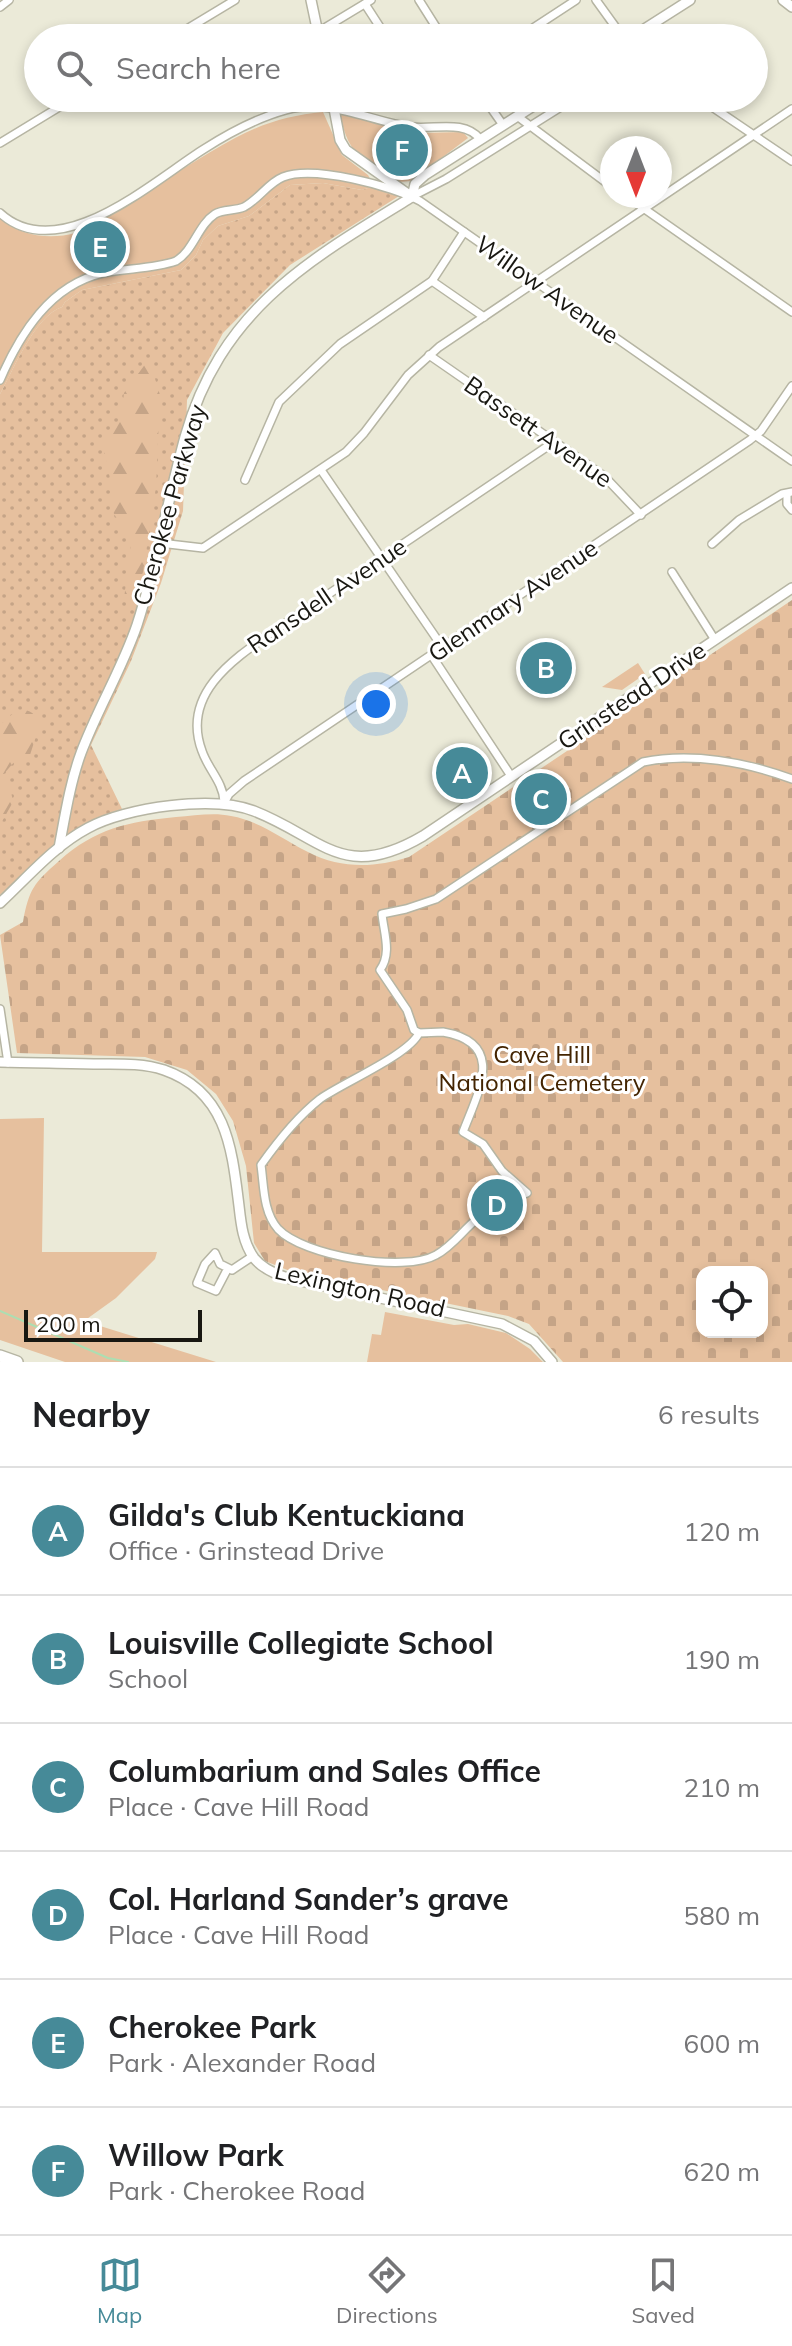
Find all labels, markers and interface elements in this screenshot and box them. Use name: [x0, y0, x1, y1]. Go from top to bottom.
search box: [24, 24, 768, 112]
icon: search: [52, 46, 96, 90]
text: Search here: [116, 49, 281, 87]
pin: F: [376, 120, 428, 180]
north arrow: [600, 136, 672, 208]
pin: E: [74, 217, 126, 277]
street label: Willow Avenue: [470, 229, 625, 350]
street label: Bassett Avenue: [459, 369, 618, 493]
street label: Cherokee Parkway: [126, 400, 212, 609]
street label: Ransdell Avenue: [241, 531, 412, 660]
street label: Glenmary Avenue: [422, 532, 603, 668]
street label: Grinstead Drive: [552, 635, 711, 756]
pin: B: [520, 638, 572, 698]
your location: [356, 684, 396, 724]
pin: A: [436, 743, 488, 803]
pin: C: [515, 769, 567, 829]
park label: Cave Hill National Cemetery: [439, 1039, 646, 1097]
pin: D: [471, 1175, 523, 1235]
street label: Lexington Road: [272, 1255, 448, 1323]
map controls: [696, 1266, 768, 1338]
button: locate: [696, 1266, 768, 1338]
scale bar: [24, 1306, 202, 1342]
text: 200 m: [36, 1310, 101, 1338]
text: Nearby: [32, 1393, 150, 1436]
text: 6 results: [658, 1398, 760, 1431]
text: Gilda's Club Kentuckiana: [108, 1496, 465, 1534]
text: A: [48, 1515, 68, 1548]
text: 120 m: [684, 1515, 760, 1548]
text: Office · Grinstead Drive: [108, 1534, 384, 1567]
text: Louisville Collegiate School: [108, 1624, 494, 1662]
text: B: [49, 1643, 67, 1676]
text: 190 m: [684, 1643, 760, 1676]
text: School: [108, 1662, 188, 1695]
text: Columbarium and Sales Office: [108, 1752, 541, 1790]
text: C: [49, 1771, 67, 1804]
text: 210 m: [684, 1771, 760, 1804]
text: Place · Cave Hill Road: [108, 1790, 369, 1823]
text: Col. Harland Sander’s grave: [108, 1880, 509, 1918]
text: D: [48, 1899, 68, 1932]
text: 580 m: [684, 1899, 760, 1932]
text: Place · Cave Hill Road: [108, 1918, 369, 1951]
text: Cherokee Park: [108, 2008, 316, 2046]
text: E: [50, 2027, 66, 2060]
text: 600 m: [684, 2027, 760, 2060]
text: Park · Alexander Road: [108, 2046, 376, 2079]
text: Willow Park: [108, 2136, 284, 2174]
text: F: [51, 2155, 65, 2188]
text: 620 m: [684, 2155, 760, 2188]
text: Park · Cherokee Road: [108, 2174, 365, 2207]
tab: Map: [97, 2253, 142, 2329]
tab: Directions: [336, 2253, 438, 2329]
tab: Saved: [632, 2253, 695, 2329]

